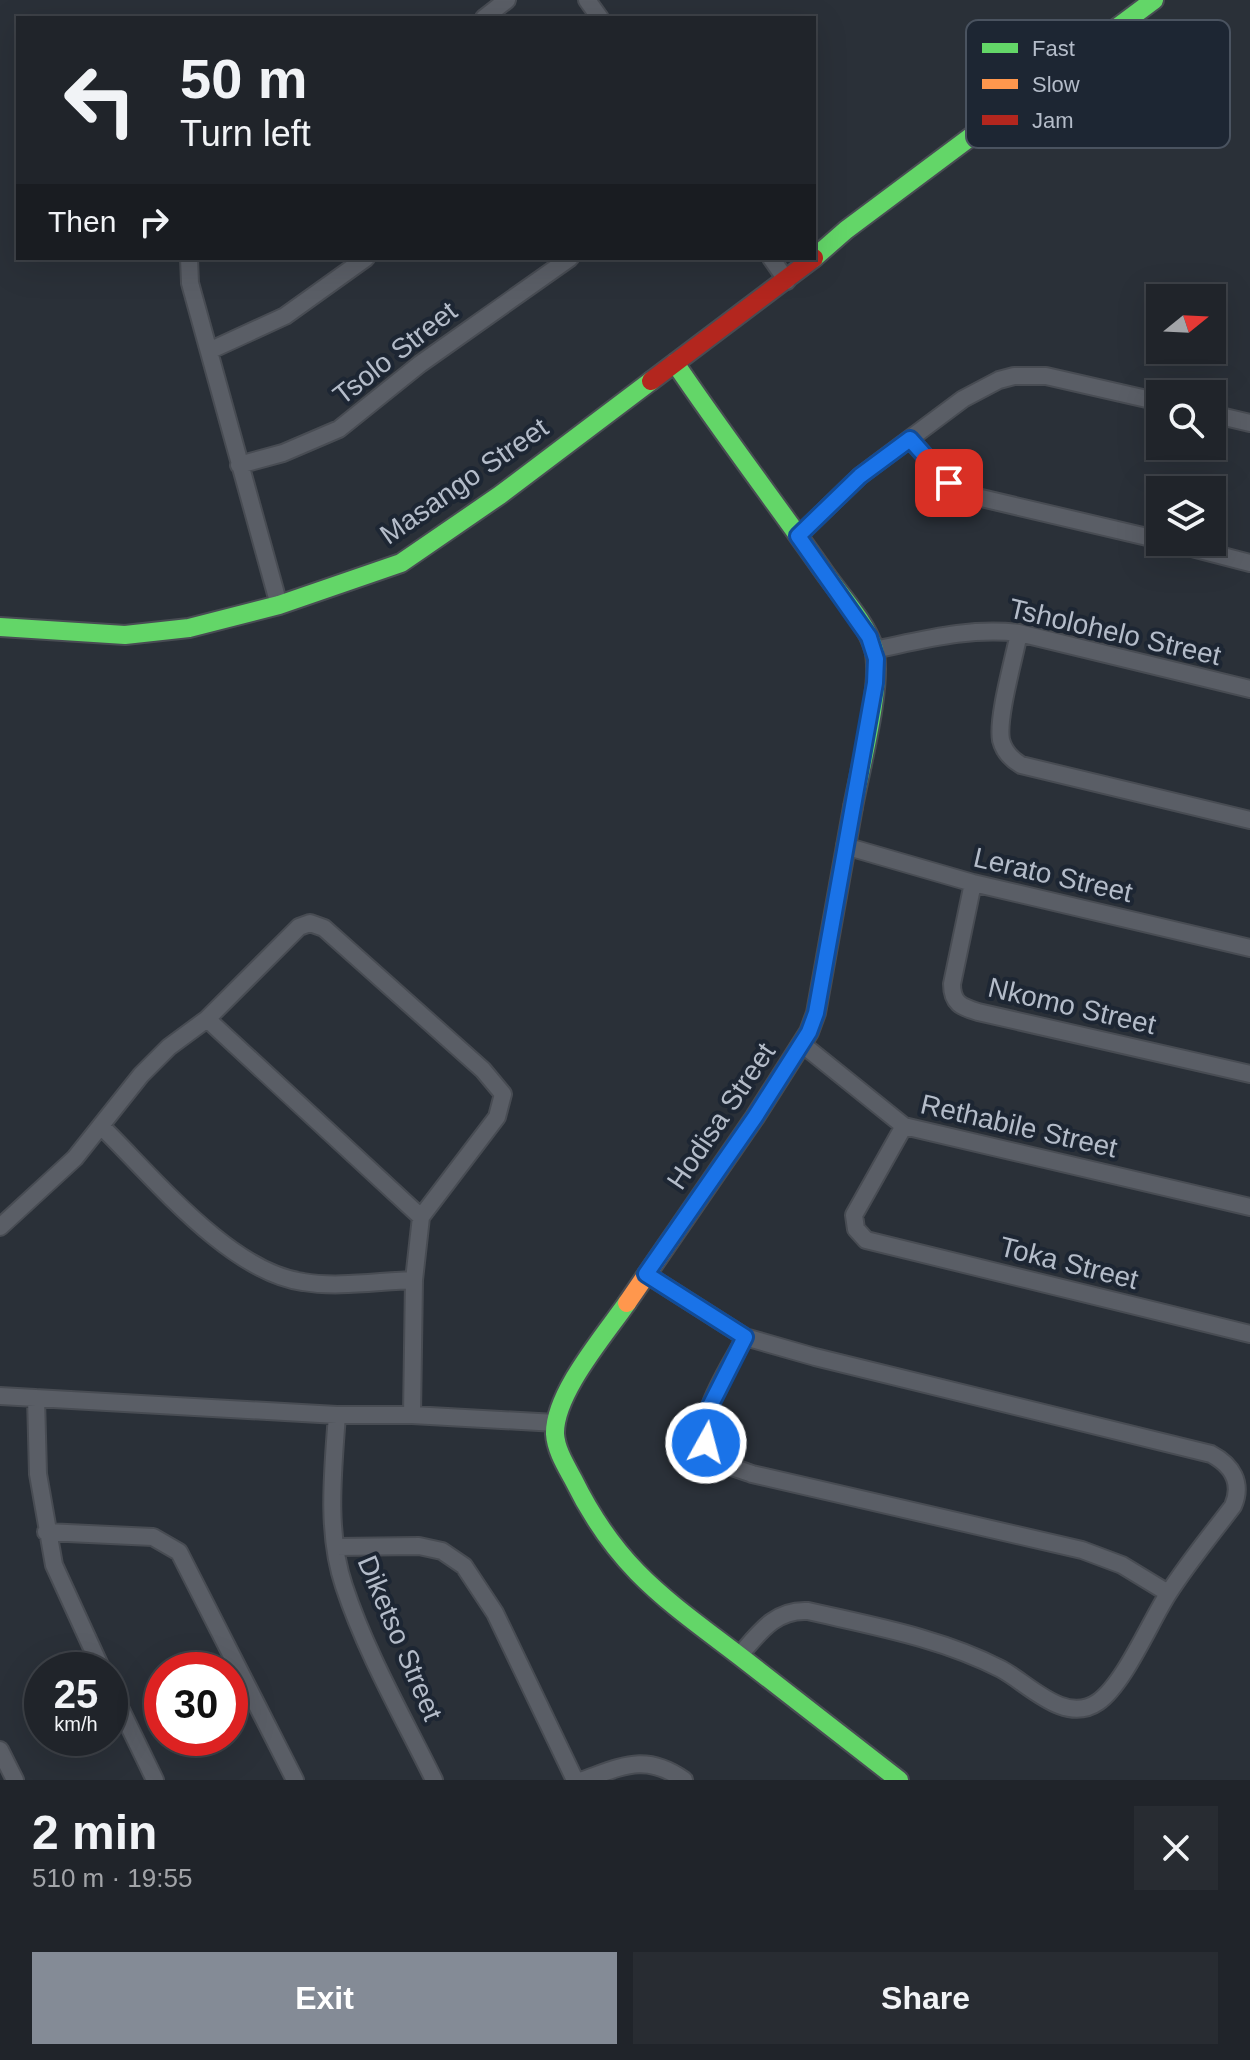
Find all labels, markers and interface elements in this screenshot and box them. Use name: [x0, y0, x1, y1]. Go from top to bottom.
legend: [966, 20, 1230, 148]
text: Fast: [1032, 36, 1075, 61]
text: 50 m: [180, 47, 308, 110]
icon: left: [48, 48, 152, 152]
text: Slow: [1032, 72, 1080, 97]
text: Jam: [1032, 108, 1074, 133]
text: Turn left: [180, 113, 311, 154]
icon: right: [132, 200, 176, 244]
text: Then: [48, 205, 116, 238]
north arrow: [1146, 284, 1226, 364]
map controls: [1146, 284, 1226, 556]
street label: Tsolo Street: [327, 295, 463, 411]
button: search: [1146, 380, 1226, 460]
street label: Masango Street: [374, 411, 554, 550]
pin: [915, 449, 983, 517]
icon: arrive: [927, 461, 971, 505]
button: layers: [1146, 476, 1226, 556]
street label: Tsholohelo Street: [1006, 593, 1224, 671]
street label: Lerato Street: [971, 842, 1136, 908]
street label: Nkomo Street: [985, 972, 1159, 1040]
street label: Hodisa Street: [661, 1037, 781, 1195]
street label: Rethabile Street: [918, 1088, 1121, 1164]
street label: Toka Street: [997, 1231, 1142, 1295]
position arrow: [664, 1401, 748, 1485]
street label: Diketso Street: [351, 1551, 449, 1725]
speed limit sign: 30: [144, 1652, 248, 1756]
text: 25: [54, 1672, 98, 1716]
text: km/h: [54, 1713, 98, 1735]
text: 2 min: [32, 1806, 157, 1859]
button: close: [1134, 1806, 1218, 1890]
text: 510 m · 19:55: [32, 1863, 192, 1893]
button: Exit: [32, 1952, 617, 2044]
button: Share: [633, 1952, 1218, 2044]

